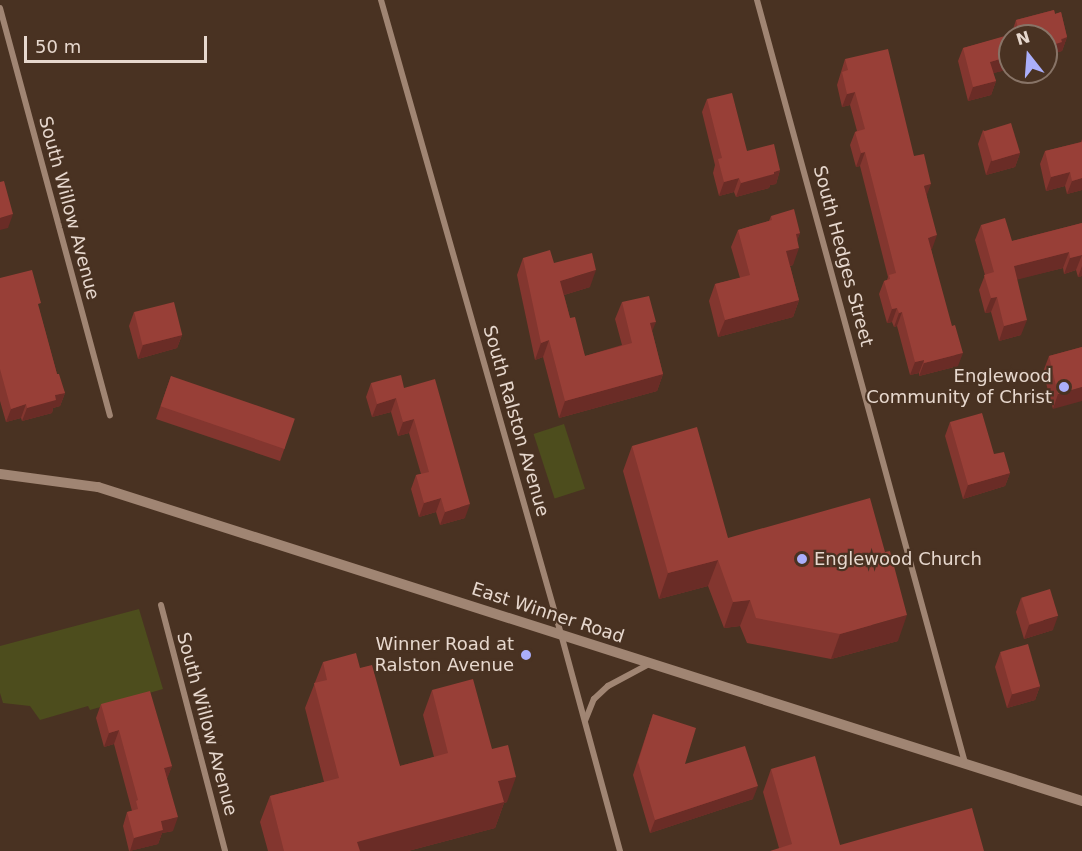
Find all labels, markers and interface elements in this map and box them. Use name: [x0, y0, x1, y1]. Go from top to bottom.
scale bar: [27, 24, 210, 62]
north arrow: [998, 24, 1058, 84]
text: N: [1014, 27, 1032, 49]
text: 50 m: [35, 36, 81, 57]
street label: South Willow Avenue: [34, 114, 104, 302]
street label: South Hedges Street: [808, 163, 878, 349]
street label: South Ralston Avenue: [478, 323, 554, 519]
place label: Englewood Community of Christ: [866, 366, 1052, 409]
marker: Englewood Community of Christ: [1057, 380, 1071, 394]
place label: Englewood Church: [814, 548, 982, 570]
marker: Englewood Church: [795, 552, 809, 566]
street label: East Winner Road: [469, 578, 627, 648]
street label: South Willow Avenue: [172, 630, 242, 818]
place label: Winner Road at Ralston Avenue: [374, 634, 514, 676]
marker: Winner Road at Ralston Avenue: [519, 648, 533, 662]

